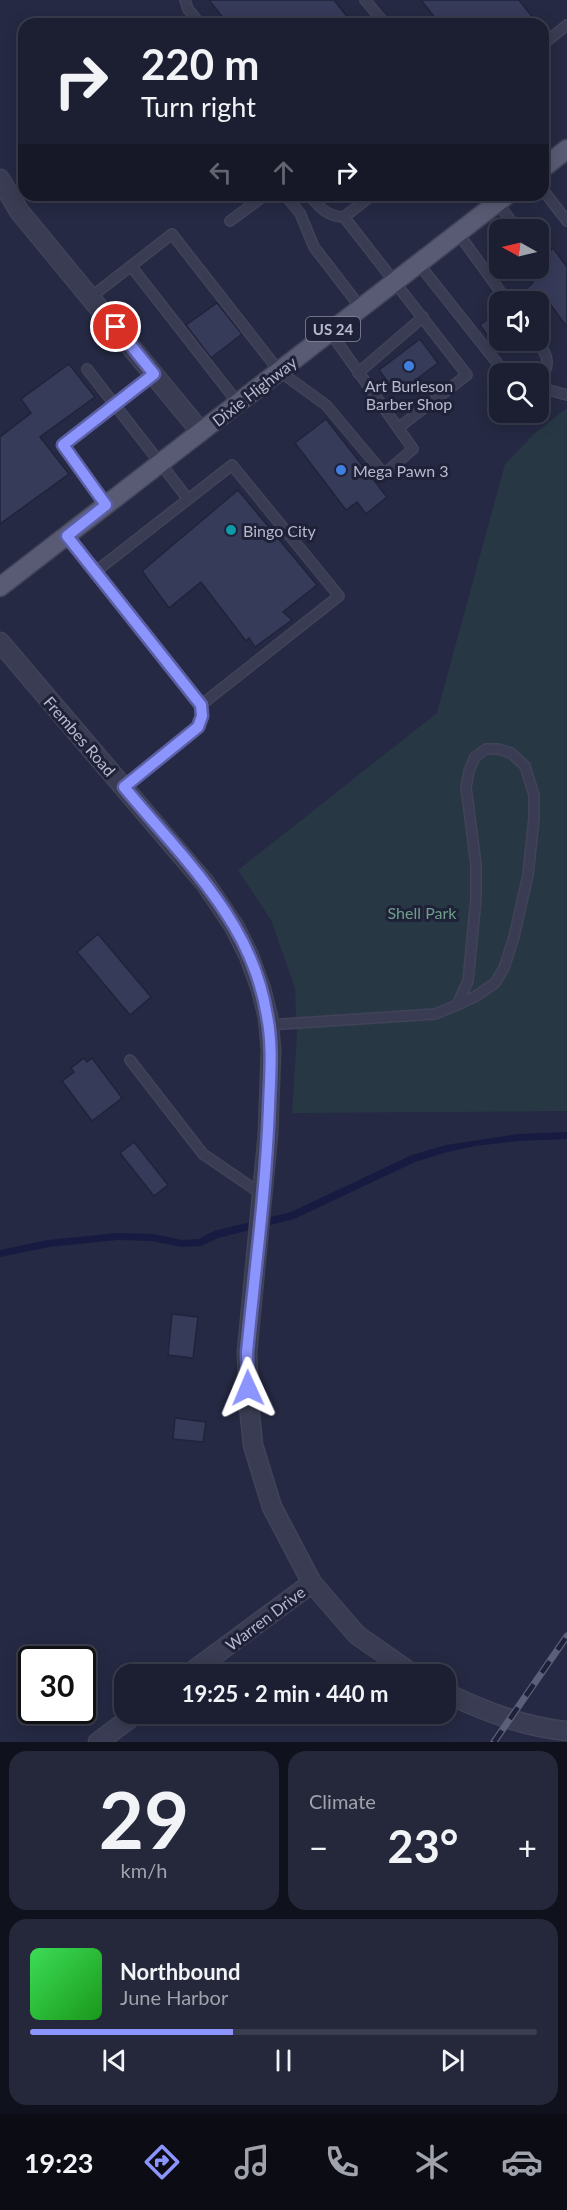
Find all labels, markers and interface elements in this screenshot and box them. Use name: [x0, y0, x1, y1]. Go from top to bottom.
text: 220 m: [141, 39, 259, 89]
icon: right: [42, 42, 120, 120]
text: Turn right: [141, 90, 256, 123]
icon: left: [204, 156, 237, 189]
icon: ahead: [267, 156, 300, 189]
icon: right: [330, 156, 363, 189]
north arrow: [489, 219, 549, 279]
map controls: [489, 219, 549, 423]
button: sound: [489, 291, 549, 351]
pin: [90, 301, 141, 352]
icon: arrive: [99, 310, 132, 343]
road number: US 24: [306, 317, 360, 341]
street label: Dixie Highway: [208, 352, 301, 430]
marker: Art Burleson Barber Shop: [402, 359, 416, 373]
button: search: [489, 363, 549, 423]
place label: Art Burleson Barber Shop: [365, 376, 453, 413]
place label: Mega Pawn 3: [353, 461, 449, 480]
marker: Mega Pawn 3: [334, 463, 348, 477]
place label: Bingo City: [243, 521, 317, 540]
marker: Bingo City: [224, 523, 238, 537]
street label: Frembes Road: [40, 692, 120, 780]
park label: Shell Park: [388, 903, 457, 922]
position arrow: [216, 1356, 280, 1420]
street label: Warren Drive: [222, 1582, 308, 1654]
speed limit sign: 30: [18, 1646, 96, 1724]
text: 19:25 · 2 min · 440 m: [182, 1680, 388, 1707]
text: 29: [99, 1772, 189, 1866]
text: Climate: [309, 1789, 376, 1813]
text: 23°: [388, 1819, 458, 1873]
text: −: [309, 1827, 328, 1867]
text: +: [518, 1827, 537, 1867]
text: km/h: [121, 1858, 167, 1882]
text: Northbound: [120, 1958, 240, 1985]
text: June Harbor: [120, 1985, 228, 2009]
icon: previous: [98, 2044, 131, 2077]
icon: pause: [267, 2044, 300, 2077]
icon: next: [436, 2044, 469, 2077]
icon: directions: [141, 2141, 183, 2183]
icon: music: [231, 2141, 273, 2183]
icon: phone: [321, 2141, 363, 2183]
icon: climate: [411, 2141, 453, 2183]
icon: car: [501, 2141, 543, 2183]
text: 19:23: [24, 2146, 94, 2179]

